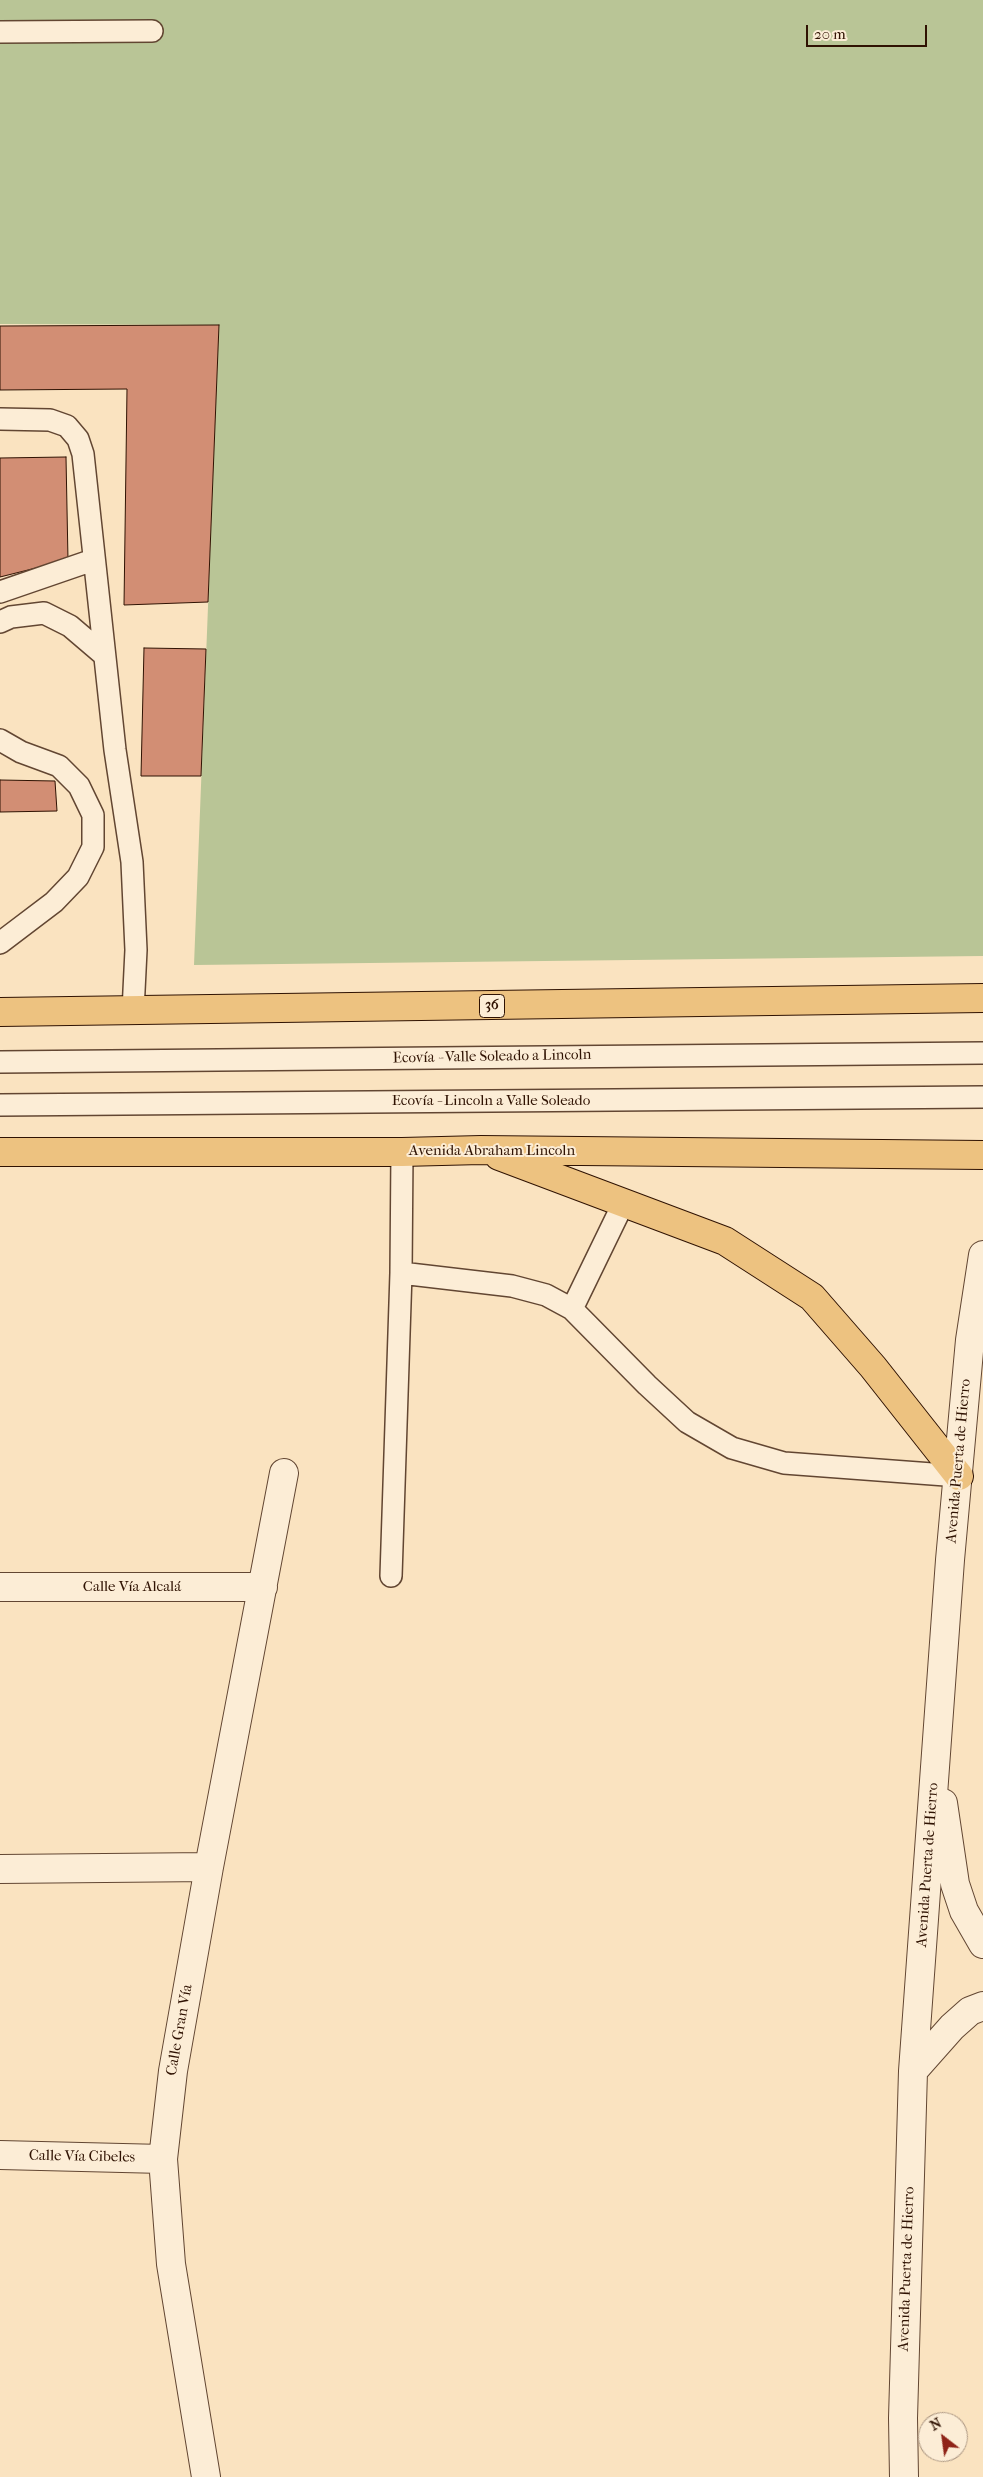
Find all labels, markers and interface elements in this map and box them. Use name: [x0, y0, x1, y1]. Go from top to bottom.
scale bar: [808, 15, 929, 47]
text: 20 m: [814, 25, 846, 43]
road number: 36: [480, 994, 504, 1018]
street label: Ecovía - Valle Soleado a Lincoln: [393, 1046, 591, 1068]
street label: Ecovía - Lincoln a Valle Soleado: [392, 1092, 590, 1110]
street label: Avenida Abraham Lincoln: [409, 1142, 575, 1160]
street label: Avenida Puerta de Hierro: [943, 1378, 975, 1544]
street label: Calle Vía Alcalá: [83, 1578, 181, 1596]
street label: Avenida Puerta de Hierro: [913, 1782, 943, 1948]
street label: Calle Gran Vía: [163, 1983, 197, 2077]
street label: Calle Vía Cibeles: [29, 2147, 135, 2167]
street label: Avenida Puerta de Hierro: [895, 2186, 919, 2352]
north arrow: [918, 2412, 968, 2462]
text: N: [927, 2414, 945, 2434]

